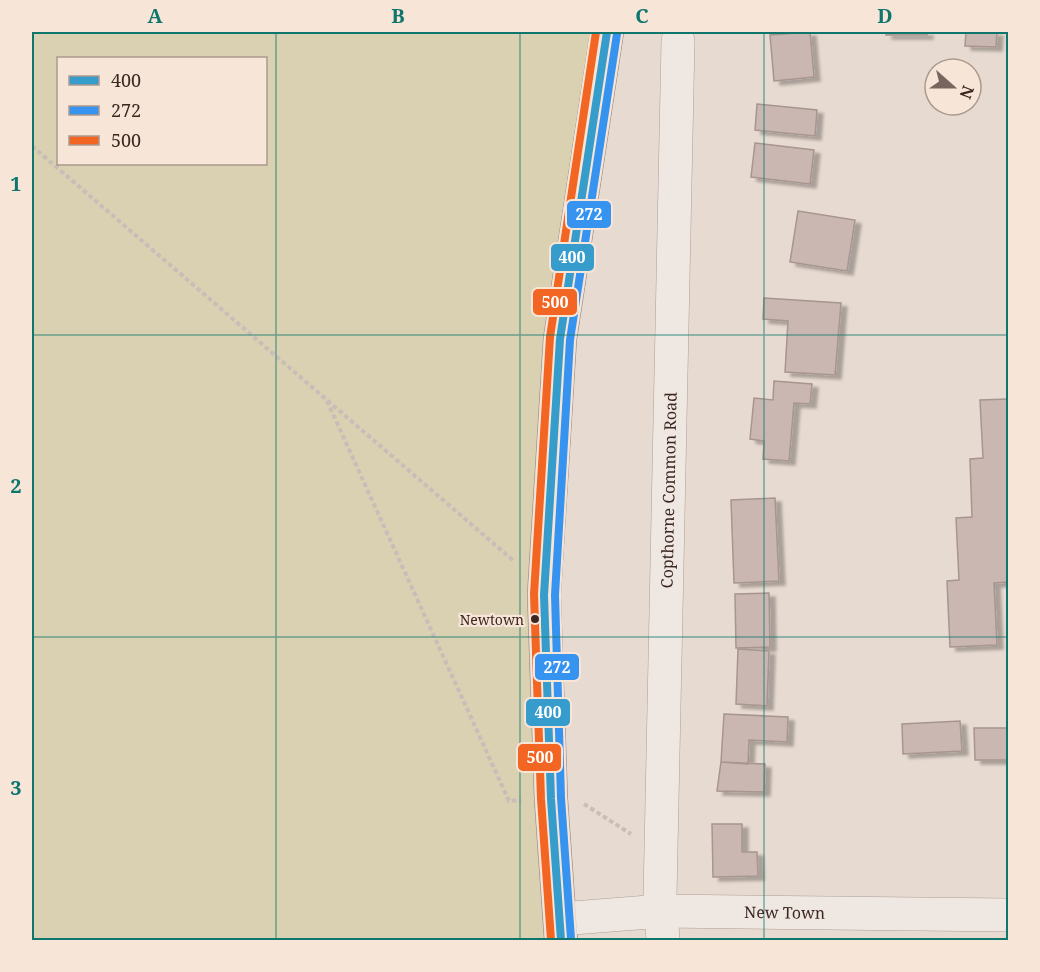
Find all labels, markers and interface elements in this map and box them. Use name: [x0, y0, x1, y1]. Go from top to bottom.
text: A: [147, 2, 163, 29]
text: B: [391, 2, 405, 29]
text: C: [635, 2, 649, 29]
text: D: [877, 2, 893, 29]
legend: [57, 57, 267, 165]
north arrow: [923, 57, 983, 117]
text: 400: [111, 68, 141, 92]
text: N: [954, 83, 980, 103]
text: 272: [111, 98, 141, 122]
text: 500: [111, 128, 141, 152]
text: 1: [10, 170, 22, 197]
line badge: 272: [566, 200, 612, 229]
text: 272: [575, 203, 603, 225]
line badge: 400: [550, 243, 595, 272]
text: 400: [558, 246, 586, 268]
line badge: 500: [532, 288, 578, 316]
text: 500: [541, 291, 569, 313]
street label: Copthorne Common Road: [655, 392, 682, 588]
text: 2: [10, 472, 22, 499]
place label: Newtown: [460, 610, 524, 629]
marker: Newtown: [529, 613, 541, 625]
line badge: 272: [534, 653, 580, 681]
text: 272: [543, 656, 571, 678]
line badge: 400: [525, 698, 571, 727]
text: 400: [534, 701, 562, 723]
line badge: 500: [517, 743, 562, 772]
text: 500: [526, 746, 554, 768]
text: 3: [10, 774, 22, 801]
street label: New Town: [744, 901, 825, 924]

